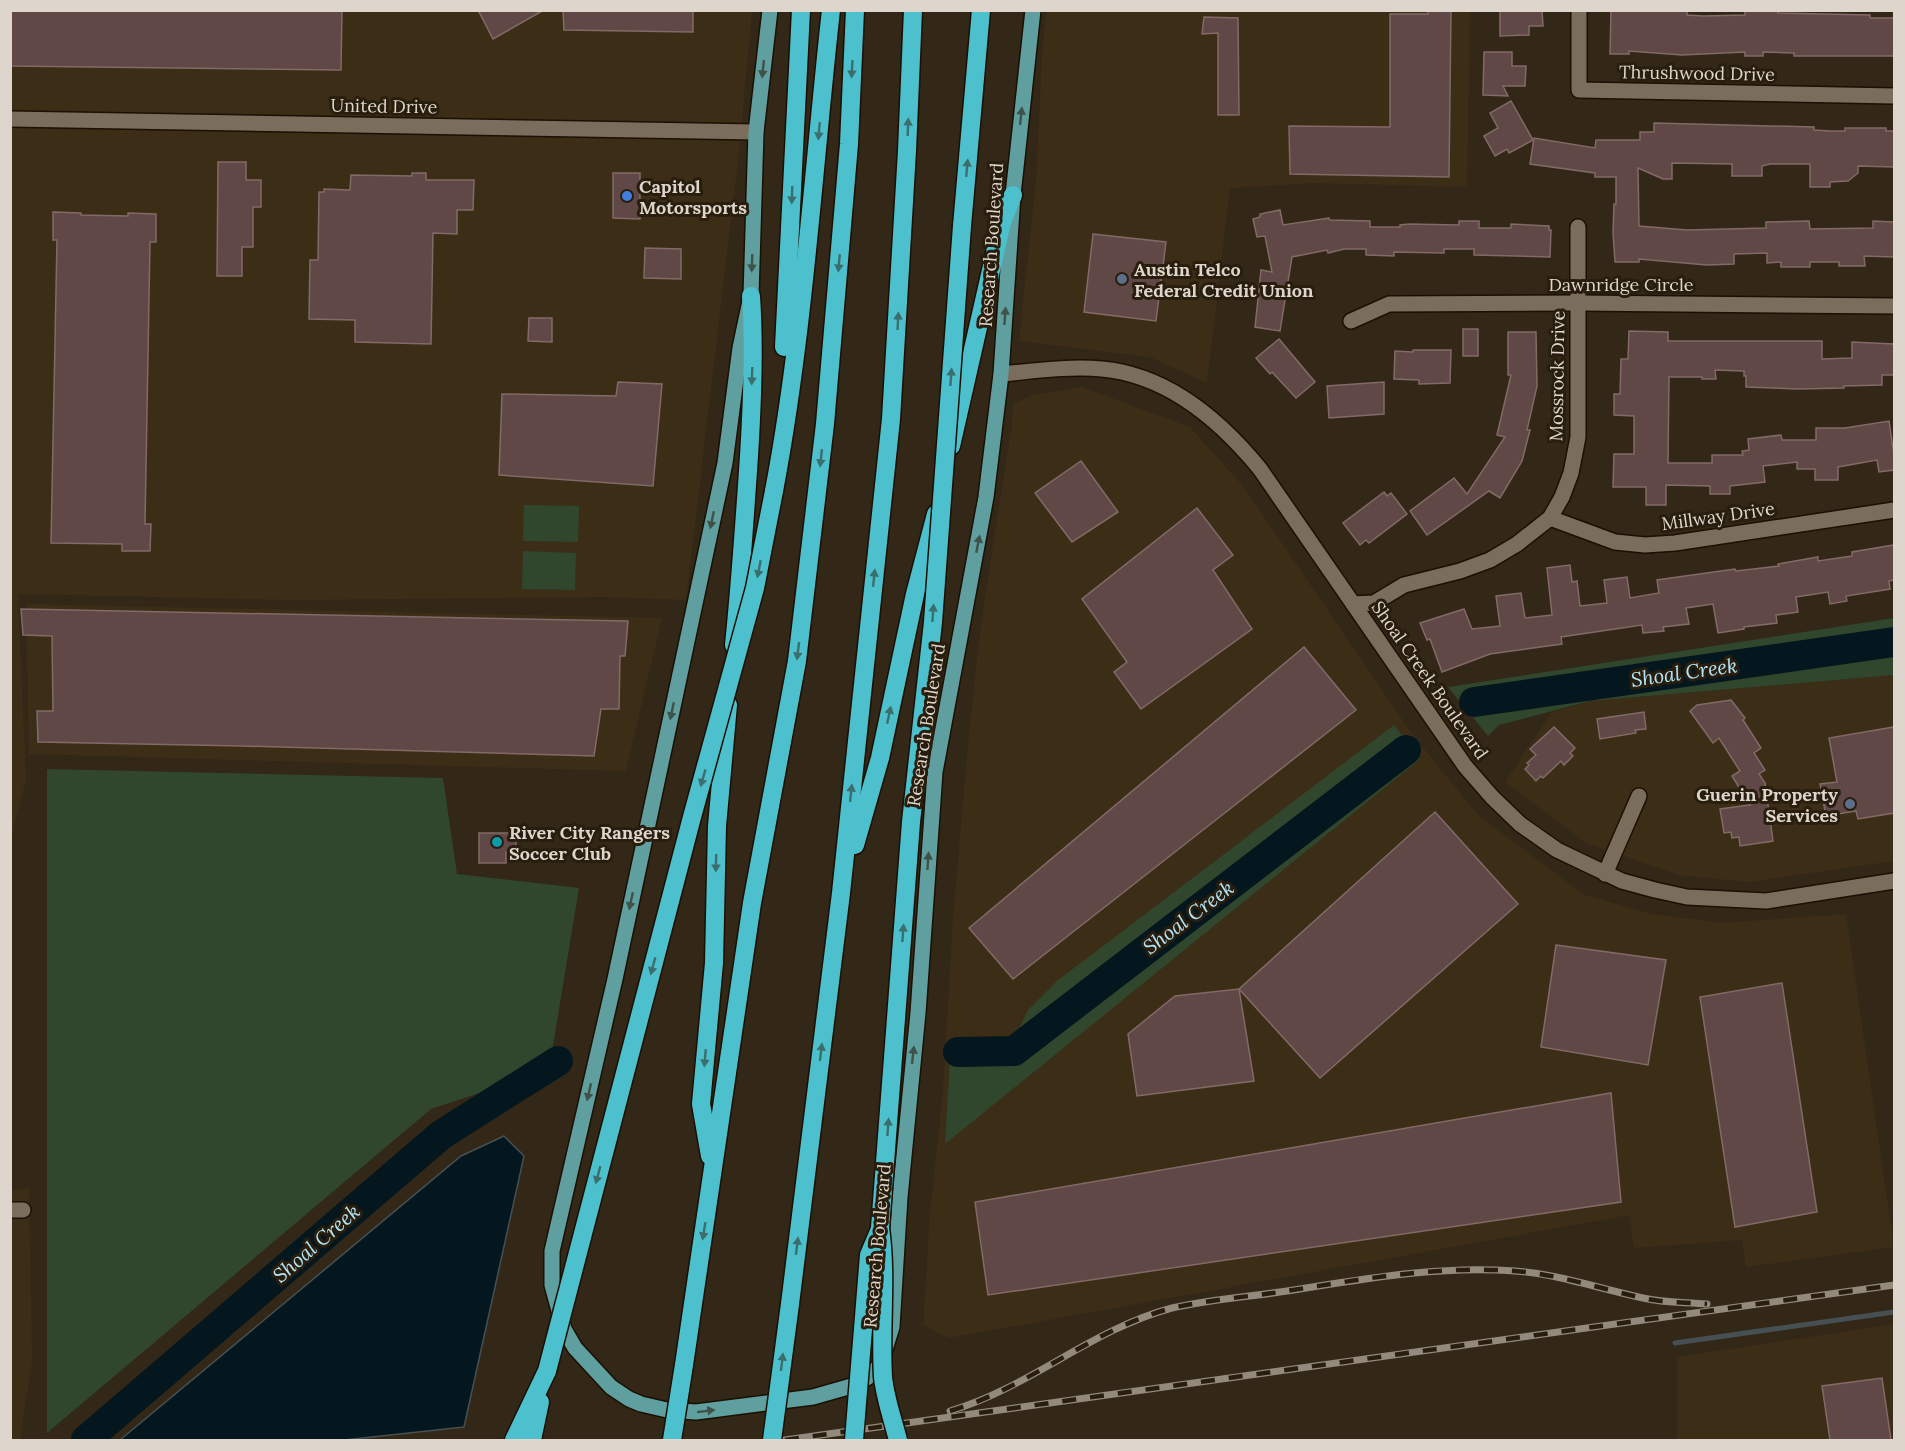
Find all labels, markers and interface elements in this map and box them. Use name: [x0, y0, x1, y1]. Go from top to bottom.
one-way arrow: [759, 59, 768, 78]
one-way arrow: [848, 59, 857, 78]
street label: Thrushwood Drive: [1619, 60, 1775, 86]
street label: United Drive: [330, 94, 438, 118]
one-way arrow: [1017, 106, 1026, 125]
one-way arrow: [903, 117, 912, 136]
one-way arrow: [814, 122, 824, 141]
one-way arrow: [962, 158, 972, 177]
street label: Research Boulevard: [974, 162, 1008, 328]
place label: Capitol Motorsports: [639, 175, 747, 219]
one-way arrow: [787, 185, 796, 204]
marker: Capitol Motorsports: [620, 189, 634, 203]
one-way arrow: [747, 254, 757, 273]
one-way arrow: [834, 254, 843, 273]
place label: Austin Telco Federal Credit Union: [1134, 258, 1314, 302]
marker: Austin Telco Federal Credit Union: [1115, 272, 1129, 286]
street label: Dawnridge Circle: [1548, 273, 1694, 296]
one-way arrow: [1000, 306, 1009, 325]
street label: Mossrock Drive: [1544, 310, 1570, 442]
one-way arrow: [893, 312, 902, 331]
one-way arrow: [748, 366, 757, 385]
one-way arrow: [946, 368, 955, 387]
one-way arrow: [816, 448, 826, 467]
street label: Millway Drive: [1660, 497, 1776, 535]
one-way arrow: [707, 511, 717, 529]
one-way arrow: [974, 535, 983, 554]
one-way arrow: [754, 560, 763, 579]
one-way arrow: [869, 569, 879, 588]
street label: Shoal Creek Boulevard: [1367, 596, 1494, 764]
one-way arrow: [928, 604, 938, 623]
one-way arrow: [794, 642, 803, 661]
street label: Research Boulevard: [902, 642, 950, 808]
water label: Shoal Creek: [1629, 652, 1739, 692]
one-way arrow: [667, 702, 676, 721]
one-way arrow: [885, 705, 894, 724]
one-way arrow: [698, 769, 707, 787]
one-way arrow: [846, 783, 856, 802]
place label: Guerin Property Services: [1696, 783, 1838, 827]
marker: Guerin Property Services: [1843, 797, 1857, 811]
place label: River City Rangers Soccer Club: [509, 821, 670, 865]
marker: River City Rangers Soccer Club: [490, 835, 504, 849]
one-way arrow: [924, 852, 933, 871]
one-way arrow: [711, 854, 721, 873]
water label: Shoal Creek: [1138, 875, 1238, 959]
one-way arrow: [626, 892, 635, 911]
one-way arrow: [898, 923, 908, 942]
one-way arrow: [648, 957, 657, 975]
one-way arrow: [816, 1043, 826, 1062]
one-way arrow: [908, 1046, 918, 1065]
one-way arrow: [701, 1048, 710, 1067]
one-way arrow: [583, 1083, 593, 1101]
one-way arrow: [883, 1118, 893, 1137]
street label: Research Boulevard: [858, 1163, 896, 1329]
one-way arrow: [593, 1166, 602, 1184]
water label: Shoal Creek: [267, 1198, 365, 1288]
one-way arrow: [699, 1222, 708, 1241]
one-way arrow: [792, 1236, 802, 1255]
one-way arrow: [778, 1352, 787, 1371]
one-way arrow: [697, 1406, 716, 1416]

